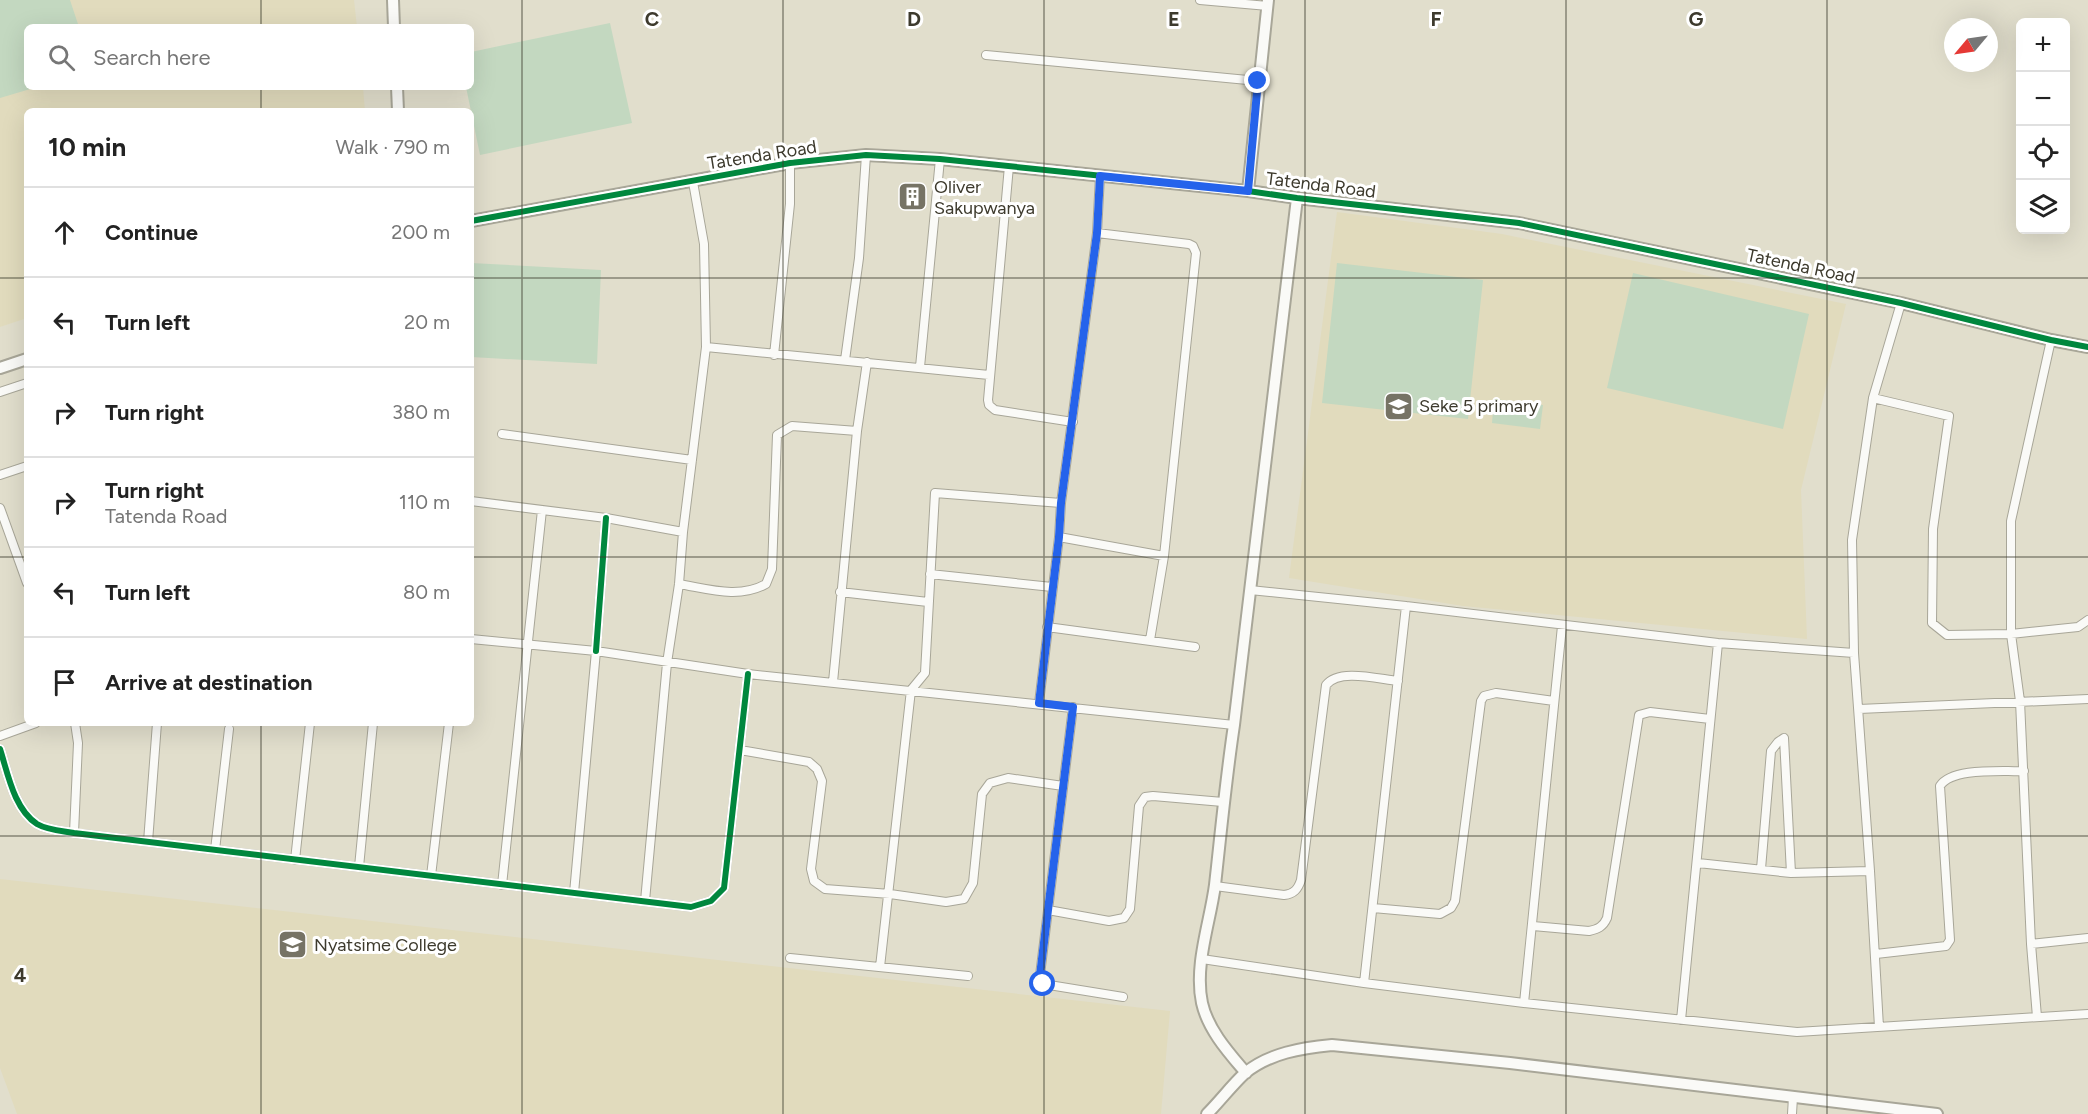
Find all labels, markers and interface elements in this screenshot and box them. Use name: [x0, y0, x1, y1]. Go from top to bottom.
text: C: [645, 7, 659, 31]
text: D: [907, 7, 921, 31]
text: E: [1168, 7, 1180, 31]
text: F: [1430, 7, 1442, 31]
text: G: [1689, 7, 1704, 31]
north arrow: [1944, 18, 1998, 72]
map controls: [2016, 18, 2070, 234]
button: +: [2016, 18, 2070, 72]
search box: [24, 24, 474, 90]
icon: search: [45, 41, 78, 74]
text: Search here: [93, 44, 211, 71]
route end: [1244, 67, 1270, 93]
button: −: [2016, 72, 2070, 126]
button: locate: [2016, 126, 2070, 180]
text: 10 min: [48, 131, 126, 163]
text: Walk · 790 m: [336, 135, 450, 159]
street label: Tatenda Road: [706, 136, 818, 174]
street label: Tatenda Road: [1265, 167, 1377, 203]
place label: Oliver Sakupwanya: [934, 176, 1035, 219]
button: layers: [2016, 180, 2070, 234]
building icon: Oliver Sakupwanya: [897, 181, 929, 213]
icon: ahead: [48, 216, 81, 249]
text: Continue: [105, 219, 198, 246]
text: 200 m: [391, 220, 450, 244]
street label: Tatenda Road: [1745, 244, 1857, 288]
icon: left: [48, 306, 81, 339]
text: Turn left: [105, 309, 191, 336]
text: 20 m: [404, 310, 450, 334]
school or university icon: Seke 5 primary: [1382, 390, 1414, 422]
place label: Seke 5 primary: [1419, 395, 1539, 417]
icon: right: [48, 396, 81, 429]
text: Turn right: [105, 399, 204, 426]
text: 380 m: [392, 400, 450, 424]
text: Turn right: [105, 477, 204, 504]
icon: right: [48, 486, 81, 519]
text: 110 m: [399, 490, 450, 514]
text: Tatenda Road: [105, 504, 228, 528]
icon: left: [48, 576, 81, 609]
text: Turn left: [105, 579, 191, 606]
text: 80 m: [403, 580, 450, 604]
icon: arrive: [48, 666, 81, 699]
text: Arrive at destination: [105, 669, 313, 696]
school or university icon: Nyatsime College: [277, 929, 309, 961]
place label: Nyatsime College: [314, 934, 457, 956]
text: 4: [14, 963, 27, 987]
route start: [1029, 970, 1055, 996]

